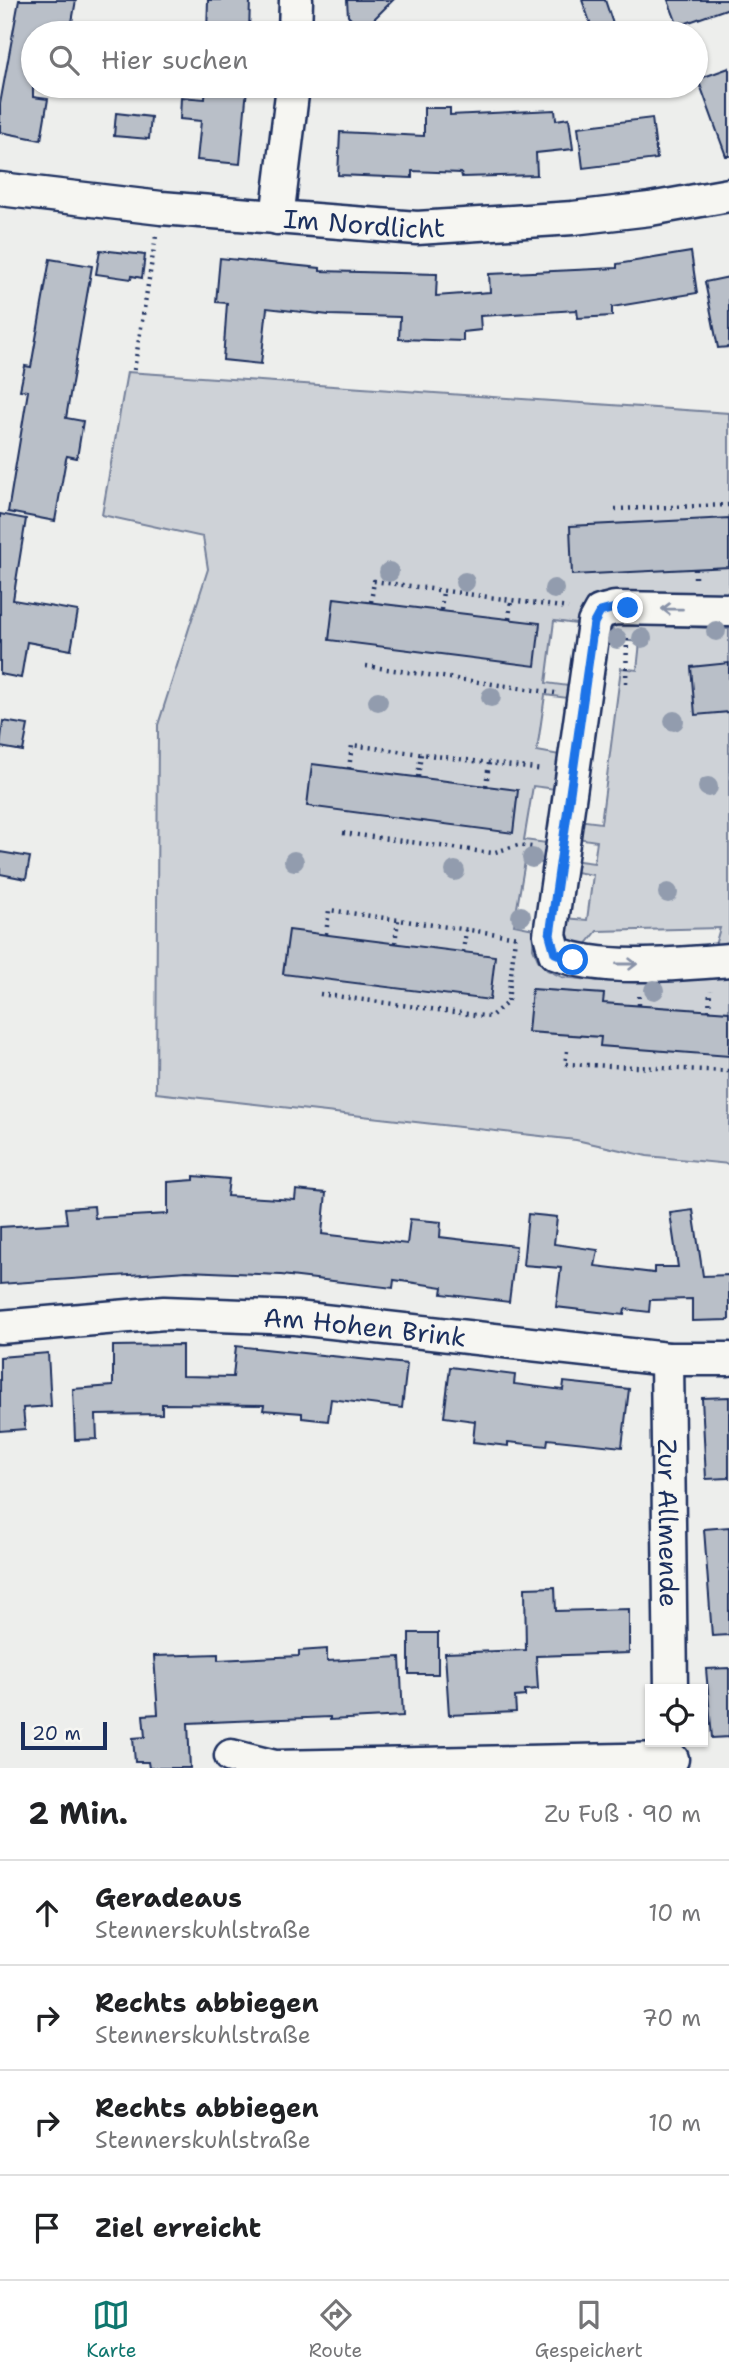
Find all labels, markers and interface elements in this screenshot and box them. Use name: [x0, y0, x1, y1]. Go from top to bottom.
search box: [21, 21, 708, 98]
icon: search: [45, 41, 83, 79]
text: Hier suchen: [101, 42, 248, 77]
street label: Im Nordlicht: [282, 200, 446, 246]
route end: [612, 592, 643, 623]
one-way arrow: [661, 602, 684, 616]
route start: [557, 944, 588, 975]
one-way arrow: [615, 957, 638, 971]
street label: Am Hohen Brink: [263, 1299, 468, 1354]
street label: Zur Allmende: [650, 1438, 688, 1608]
map controls: [645, 1684, 708, 1747]
button: locate: [645, 1684, 708, 1747]
scale bar: [21, 1719, 107, 1751]
text: 20 m: [32, 1721, 81, 1746]
text: 2 Min.: [28, 1793, 128, 1834]
text: Zu Fuß · 90 m: [544, 1799, 701, 1829]
text: Geradeaus: [95, 1880, 242, 1915]
icon: ahead: [28, 1894, 66, 1932]
text: 10 m: [648, 1898, 701, 1928]
text: Stennerskuhlstraße: [95, 1915, 311, 1945]
text: Rechts abbiegen: [95, 1985, 319, 2020]
icon: right: [28, 1999, 66, 2037]
text: 70 m: [642, 2003, 701, 2033]
text: Stennerskuhlstraße: [95, 2020, 311, 2050]
text: Rechts abbiegen: [95, 2090, 319, 2125]
icon: right: [28, 2104, 66, 2142]
text: 10 m: [648, 2108, 701, 2138]
text: Stennerskuhlstraße: [95, 2125, 311, 2155]
icon: arrive: [28, 2209, 66, 2247]
text: Ziel erreicht: [95, 2210, 261, 2245]
tab: Karte: [86, 2296, 136, 2363]
tab: Route: [309, 2296, 362, 2363]
tab: Gespeichert: [535, 2296, 643, 2363]

